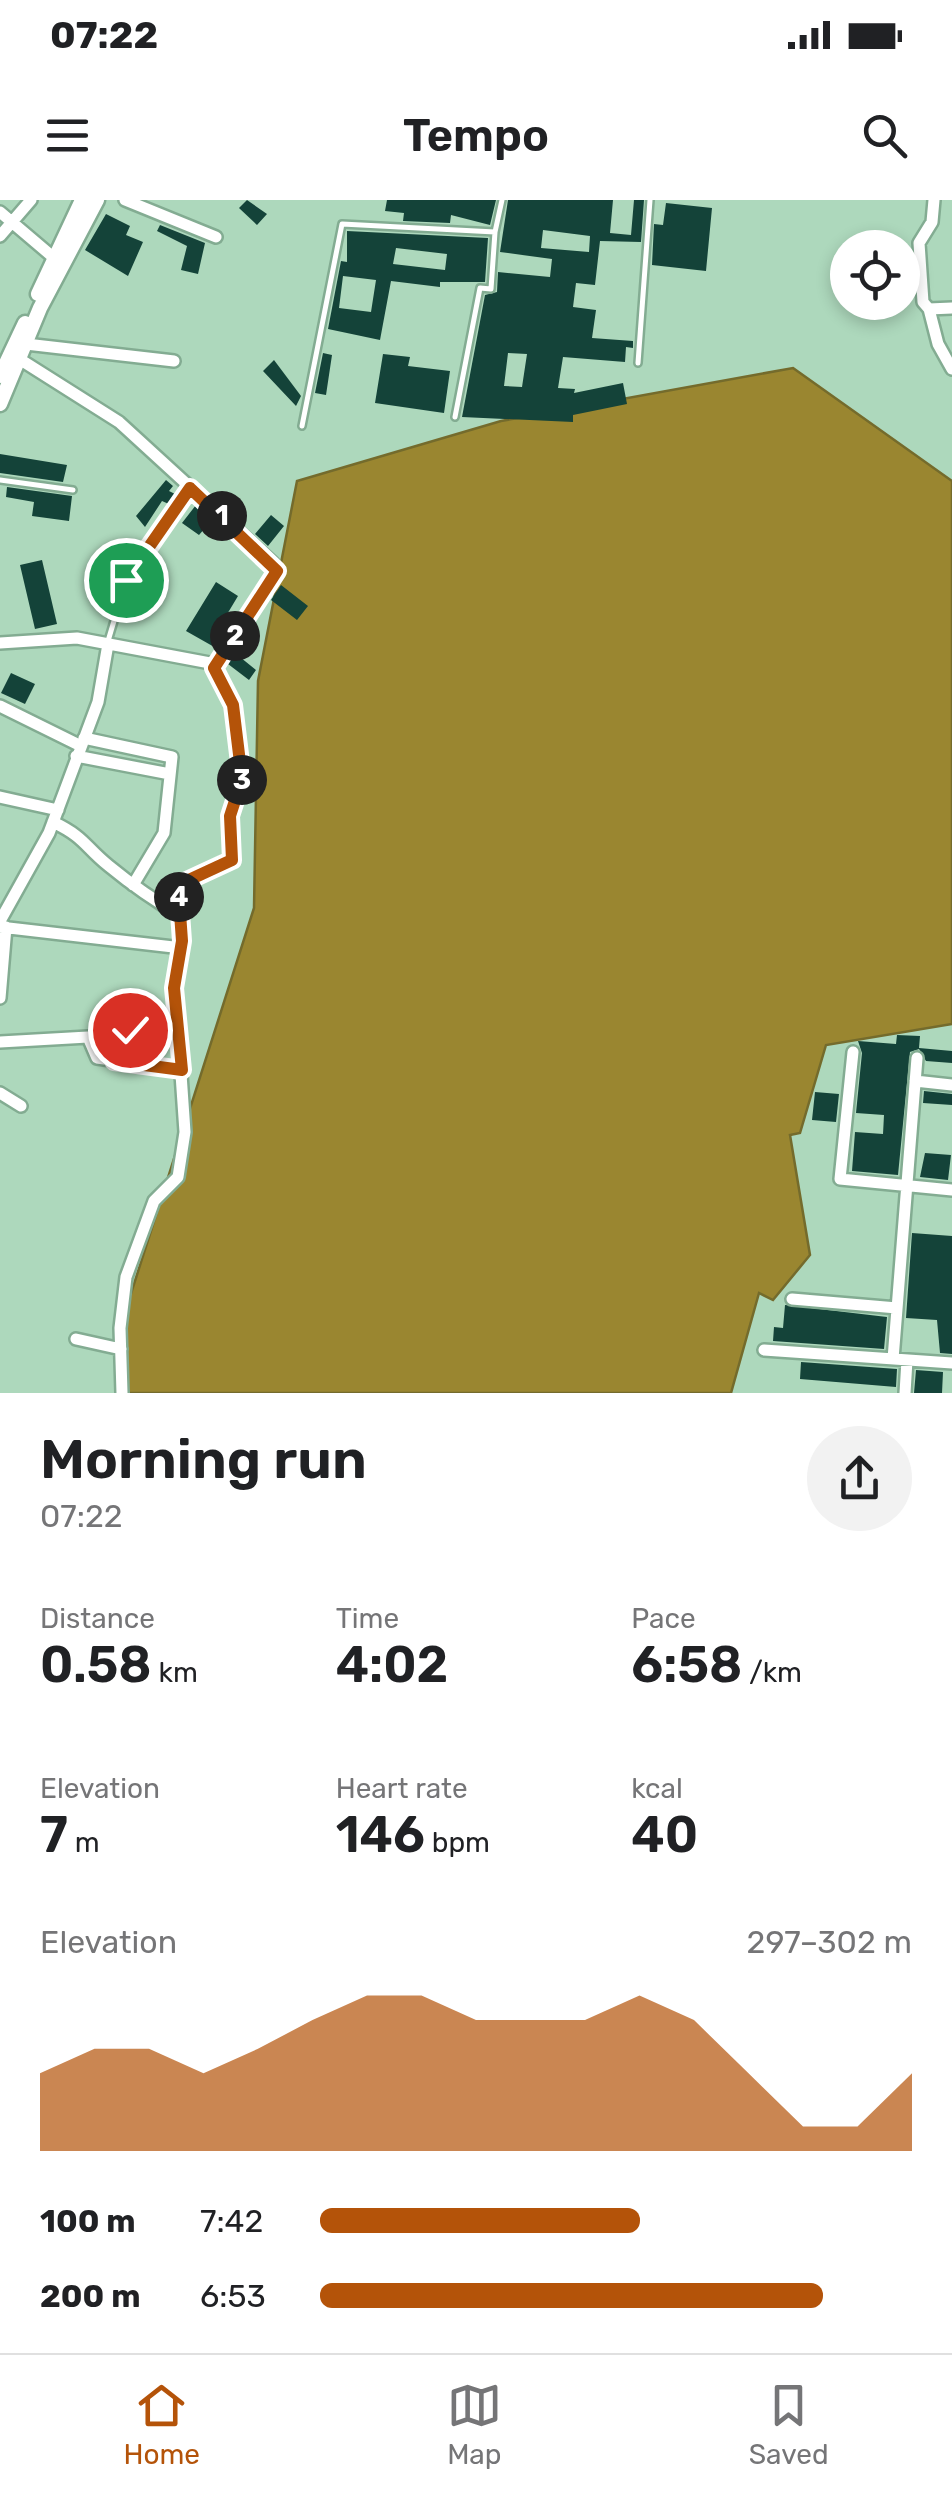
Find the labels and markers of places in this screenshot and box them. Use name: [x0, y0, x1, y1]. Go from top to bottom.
pin: 1: [197, 491, 247, 541]
pin: [84, 538, 169, 623]
pin: 2: [210, 611, 260, 661]
pin: 3: [217, 755, 267, 805]
pin: 4: [154, 872, 204, 922]
pin: [88, 988, 173, 1073]

